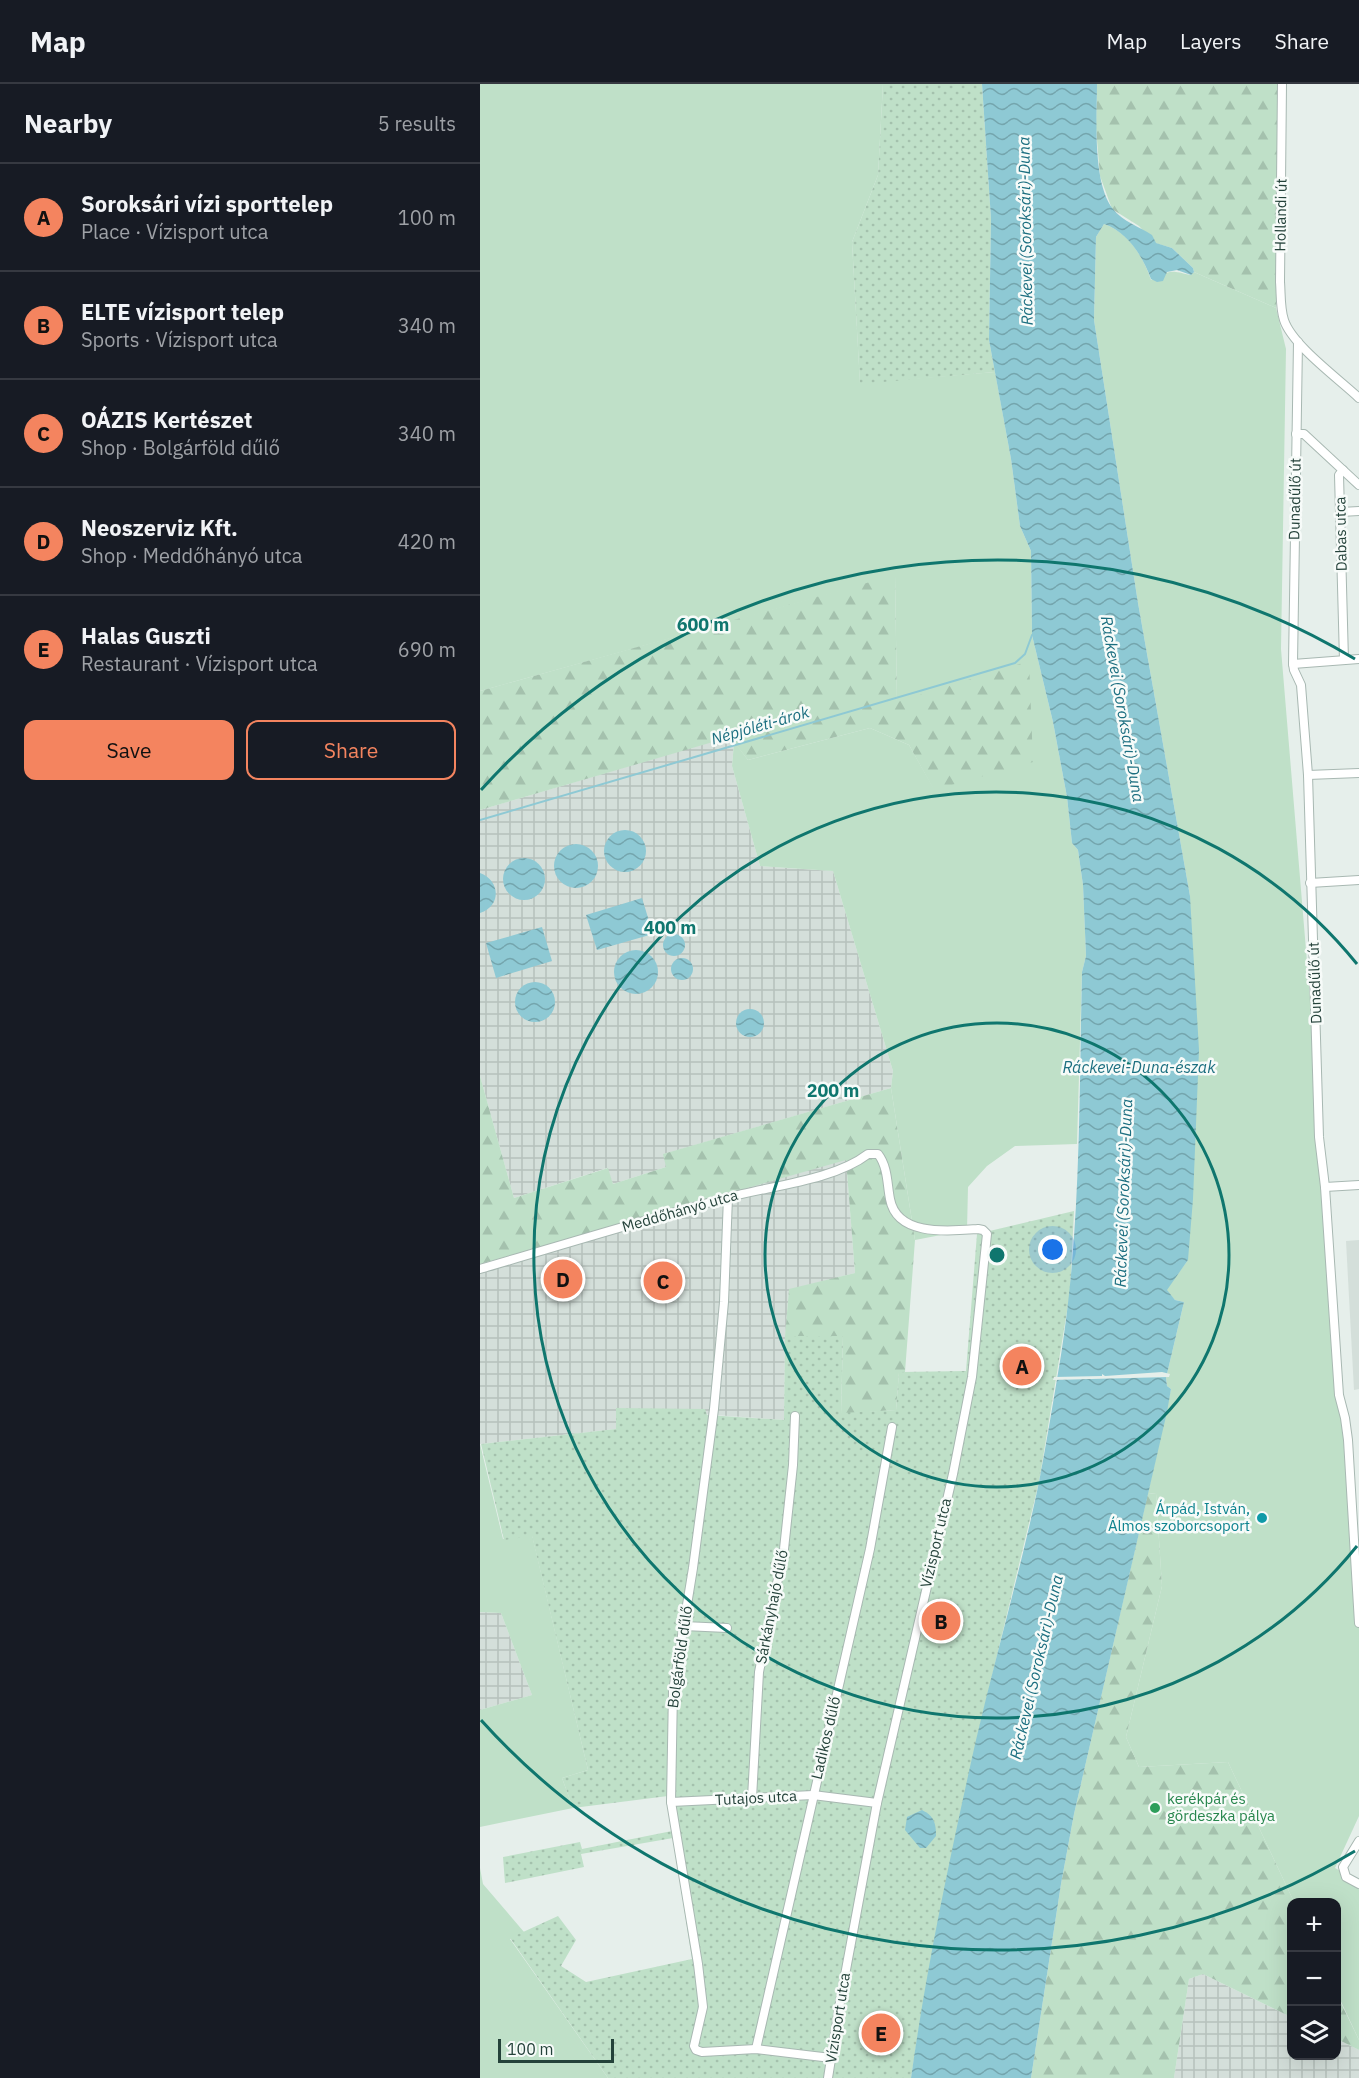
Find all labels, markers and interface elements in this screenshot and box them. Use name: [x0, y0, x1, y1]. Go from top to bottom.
text: Map: [30, 23, 86, 60]
text: Map: [1107, 27, 1147, 55]
text: Layers: [1180, 27, 1242, 55]
text: Share: [1275, 27, 1329, 55]
text: Nearby: [24, 106, 112, 140]
text: 5 results: [378, 110, 456, 137]
water label: Ráckevei (Soroksári)-Duna: [1013, 136, 1037, 326]
street label: Hollandi út: [1270, 178, 1291, 252]
text: Soroksári vízi sporttelep: [81, 189, 333, 218]
text: A: [37, 204, 50, 231]
text: 100 m: [398, 204, 456, 231]
text: Place · Vízisport utca: [81, 218, 268, 245]
text: ELTE vízisport telep: [81, 297, 284, 326]
text: B: [37, 312, 50, 339]
text: 340 m: [398, 312, 456, 339]
text: Sports · Vízisport utca: [81, 326, 278, 353]
text: OÁZIS Kertészet: [81, 405, 253, 434]
text: C: [37, 420, 50, 447]
text: 340 m: [398, 420, 456, 447]
text: Shop · Bolgárföld dűlő: [81, 434, 280, 461]
street label: Dunadűlő út: [1284, 458, 1305, 540]
street label: Dabas utca: [1330, 496, 1351, 572]
text: Neoszerviz Kft.: [81, 513, 238, 542]
text: D: [37, 528, 50, 555]
text: 420 m: [398, 528, 456, 555]
text: Shop · Meddőhányó utca: [81, 542, 302, 569]
text: 600 m: [677, 613, 729, 636]
water label: Ráckevei (Soroksári)-Duna: [1097, 614, 1149, 804]
text: Halas Guszti: [81, 621, 211, 650]
text: E: [37, 636, 50, 663]
text: 690 m: [398, 636, 456, 663]
text: Restaurant · Vízisport utca: [81, 650, 318, 677]
water label: Népjóléti-árok: [709, 701, 812, 749]
button: Save: [24, 720, 234, 780]
button: Share: [246, 720, 456, 780]
text: 400 m: [644, 916, 696, 939]
street label: Dunadűlő út: [1304, 942, 1325, 1024]
water label: Ráckevei-Duna-észak: [1063, 1057, 1216, 1077]
text: 200 m: [807, 1079, 859, 1102]
water label: Ráckevei (Soroksári)-Duna: [1110, 1098, 1136, 1288]
street label: Meddőhányó utca: [620, 1185, 740, 1236]
your location: [1038, 1235, 1067, 1264]
centre of rings: [987, 1245, 1007, 1265]
pin: D: [544, 1256, 583, 1302]
pin: C: [644, 1258, 682, 1304]
pin: A: [1002, 1344, 1042, 1388]
street label: Vízisport utca: [916, 1496, 955, 1590]
place label: Árpád, István, Álmos szoborcsoport: [1108, 1499, 1250, 1535]
marker: Árpád, István, Álmos szoborcsoport: [1255, 1511, 1269, 1525]
street label: Sárkányhajó dűlő: [751, 1548, 792, 1666]
water label: Ráckevei (Soroksári)-Duna: [1005, 1573, 1067, 1761]
pin: B: [922, 1598, 960, 1644]
street label: Bolgárföld dűlő: [663, 1605, 696, 1709]
street label: Ladikos dűlő: [807, 1695, 844, 1781]
street label: Tutajos utca: [715, 1786, 797, 1809]
place label: kerékpár és gördeszka pálya: [1167, 1789, 1275, 1825]
marker: kerékpár és gördeszka pálya: [1148, 1801, 1162, 1815]
map controls: [1287, 1898, 1341, 2060]
button: +: [1287, 1898, 1341, 1952]
button: −: [1287, 1952, 1341, 2006]
street label: Vízisport utca: [821, 1971, 854, 2065]
button: layers: [1287, 2006, 1341, 2060]
pin: E: [862, 2010, 900, 2056]
scale bar: [498, 2036, 614, 2064]
text: 100 m: [507, 2039, 554, 2059]

